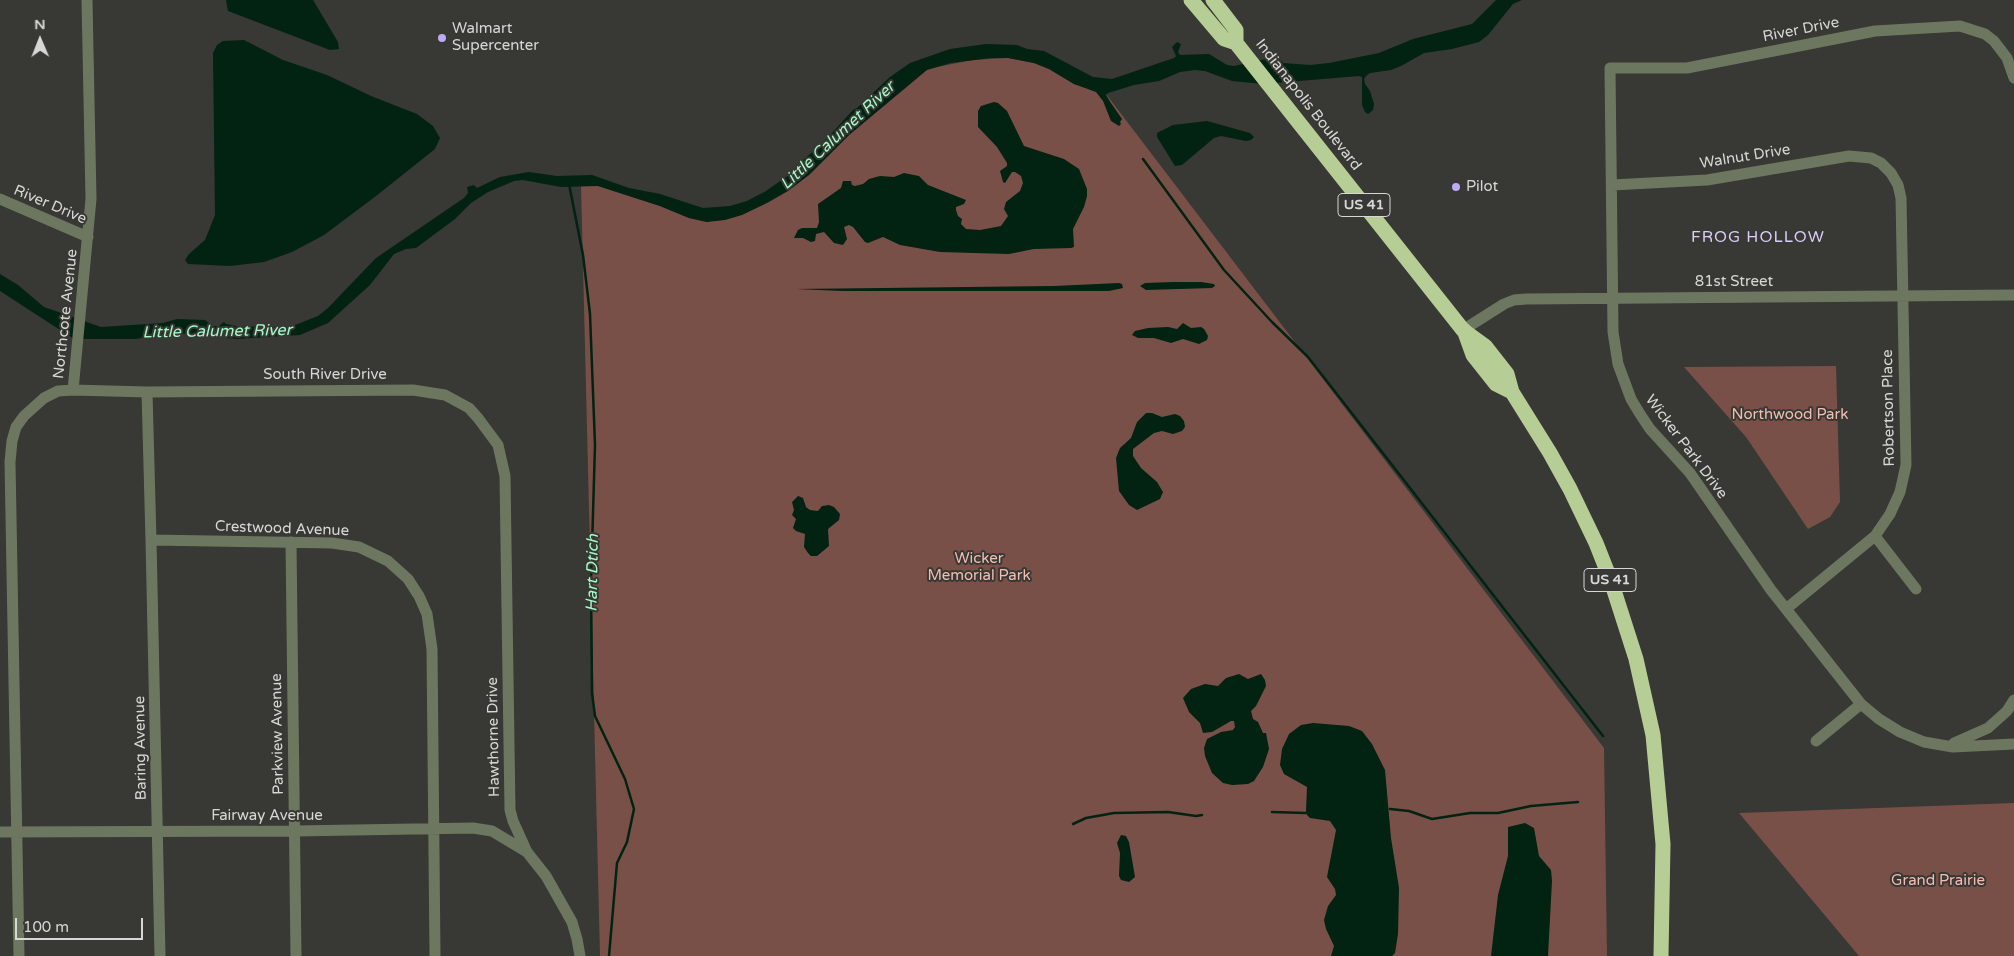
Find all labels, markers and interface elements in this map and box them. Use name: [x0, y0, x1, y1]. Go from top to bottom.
street label: River Drive: [1761, 14, 1841, 46]
north arrow: [15, 15, 65, 65]
text: N: [34, 16, 46, 33]
place label: Walmart Supercenter: [452, 20, 539, 55]
marker: Walmart Supercenter: [436, 32, 448, 44]
street label: Indianapolis Boulevard: [1251, 36, 1365, 174]
water label: Little Calumet River: [777, 78, 899, 194]
street label: Walnut Drive: [1698, 141, 1792, 173]
place label: Pilot: [1466, 178, 1498, 196]
marker: Pilot: [1450, 181, 1462, 193]
street label: River Drive: [11, 182, 89, 228]
road number: US 41: [1338, 194, 1390, 216]
district label: FROG HOLLOW: [1690, 228, 1826, 248]
street label: Northcote Avenue: [50, 248, 82, 380]
street label: 81st Street: [1695, 273, 1773, 291]
water label: Little Calumet River: [142, 321, 292, 343]
street label: Robertson Place: [1879, 349, 1899, 467]
street label: South River Drive: [263, 366, 387, 384]
street label: Wicker Park Drive: [1641, 391, 1731, 503]
park label: Northwood Park: [1732, 406, 1848, 424]
street label: Crestwood Avenue: [215, 518, 349, 540]
water label: Hart Dtich: [583, 534, 603, 612]
park label: Wicker Memorial Park: [927, 550, 1031, 585]
road number: US 41: [1584, 568, 1636, 592]
street label: Parkview Avenue: [268, 673, 288, 795]
street label: Hawthorne Drive: [484, 677, 504, 797]
street label: Baring Avenue: [131, 696, 151, 800]
street label: Fairway Avenue: [211, 807, 323, 825]
park label: Grand Prairie: [1891, 872, 1985, 890]
scale bar: [18, 908, 145, 940]
text: 100 m: [23, 918, 69, 936]

